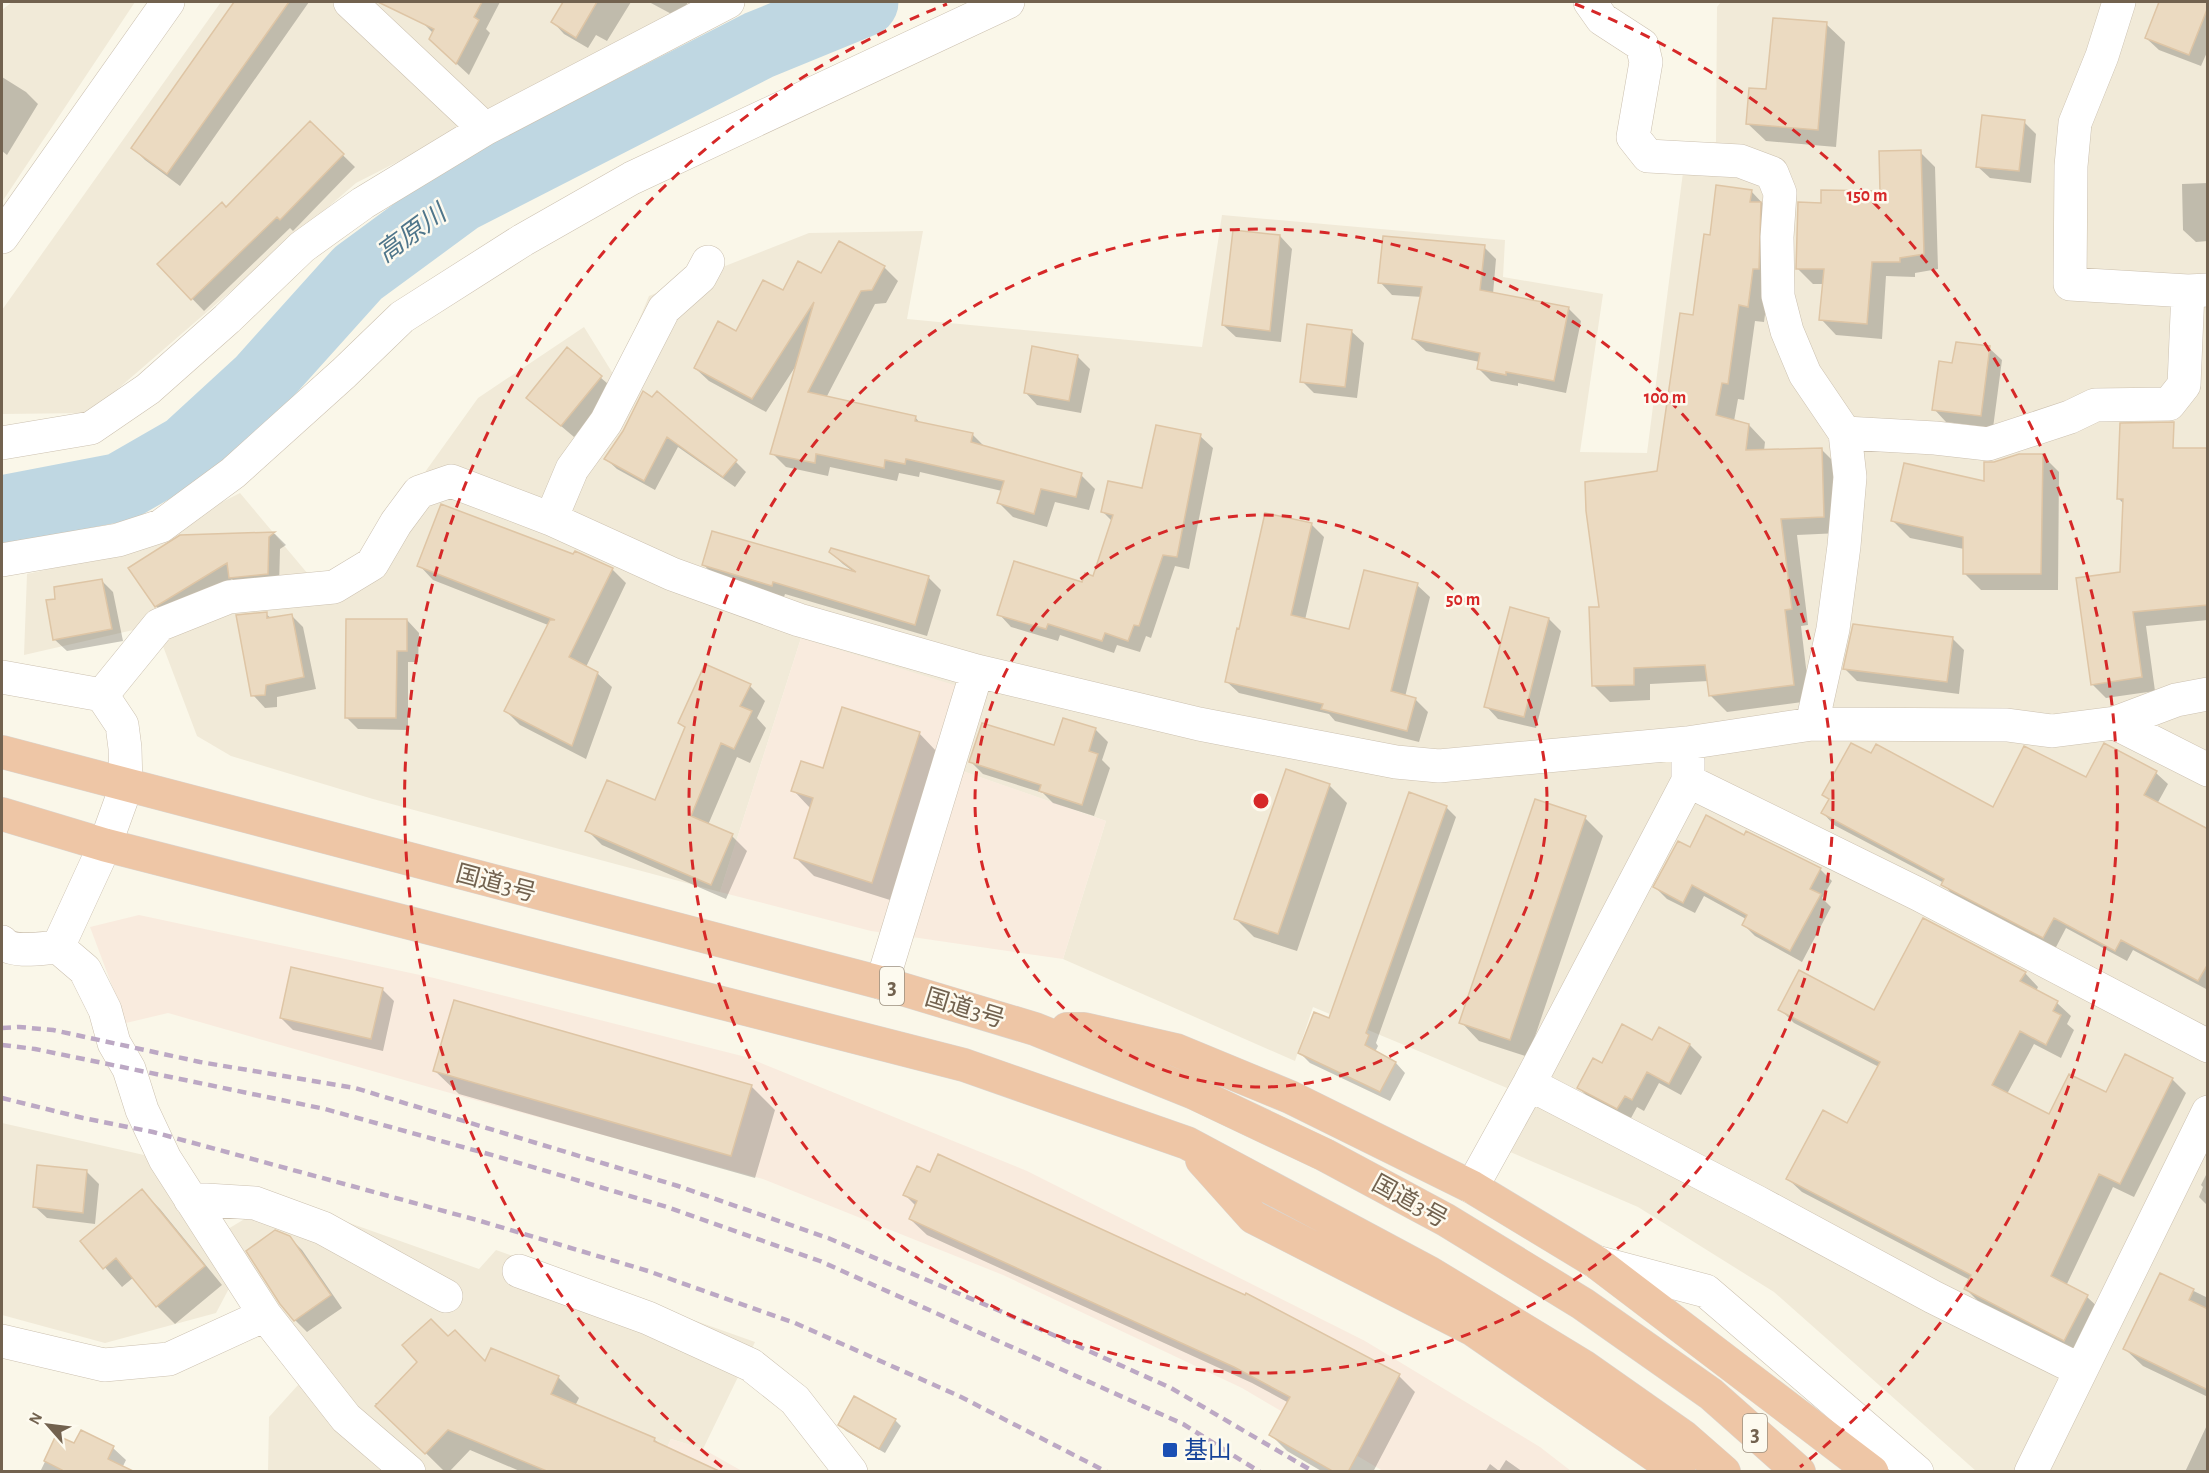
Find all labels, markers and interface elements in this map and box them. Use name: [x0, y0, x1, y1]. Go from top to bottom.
text: 150 m: [1847, 187, 1887, 205]
water label: 高原川: [372, 198, 453, 267]
text: 100 m: [1644, 389, 1686, 407]
text: 50 m: [1446, 591, 1480, 609]
centre of rings: [1251, 791, 1271, 811]
street label: 国道3号: [453, 860, 539, 906]
road number: 3: [880, 967, 904, 1005]
street label: 国道3号: [922, 984, 1008, 1032]
street label: 国道3号: [1368, 1170, 1452, 1232]
north arrow: [18, 1395, 78, 1455]
text: N: [26, 1410, 45, 1427]
road number: 3: [1743, 1414, 1767, 1452]
place label: 基山: [1184, 1437, 1232, 1463]
marker: 基山: [1161, 1441, 1179, 1459]

